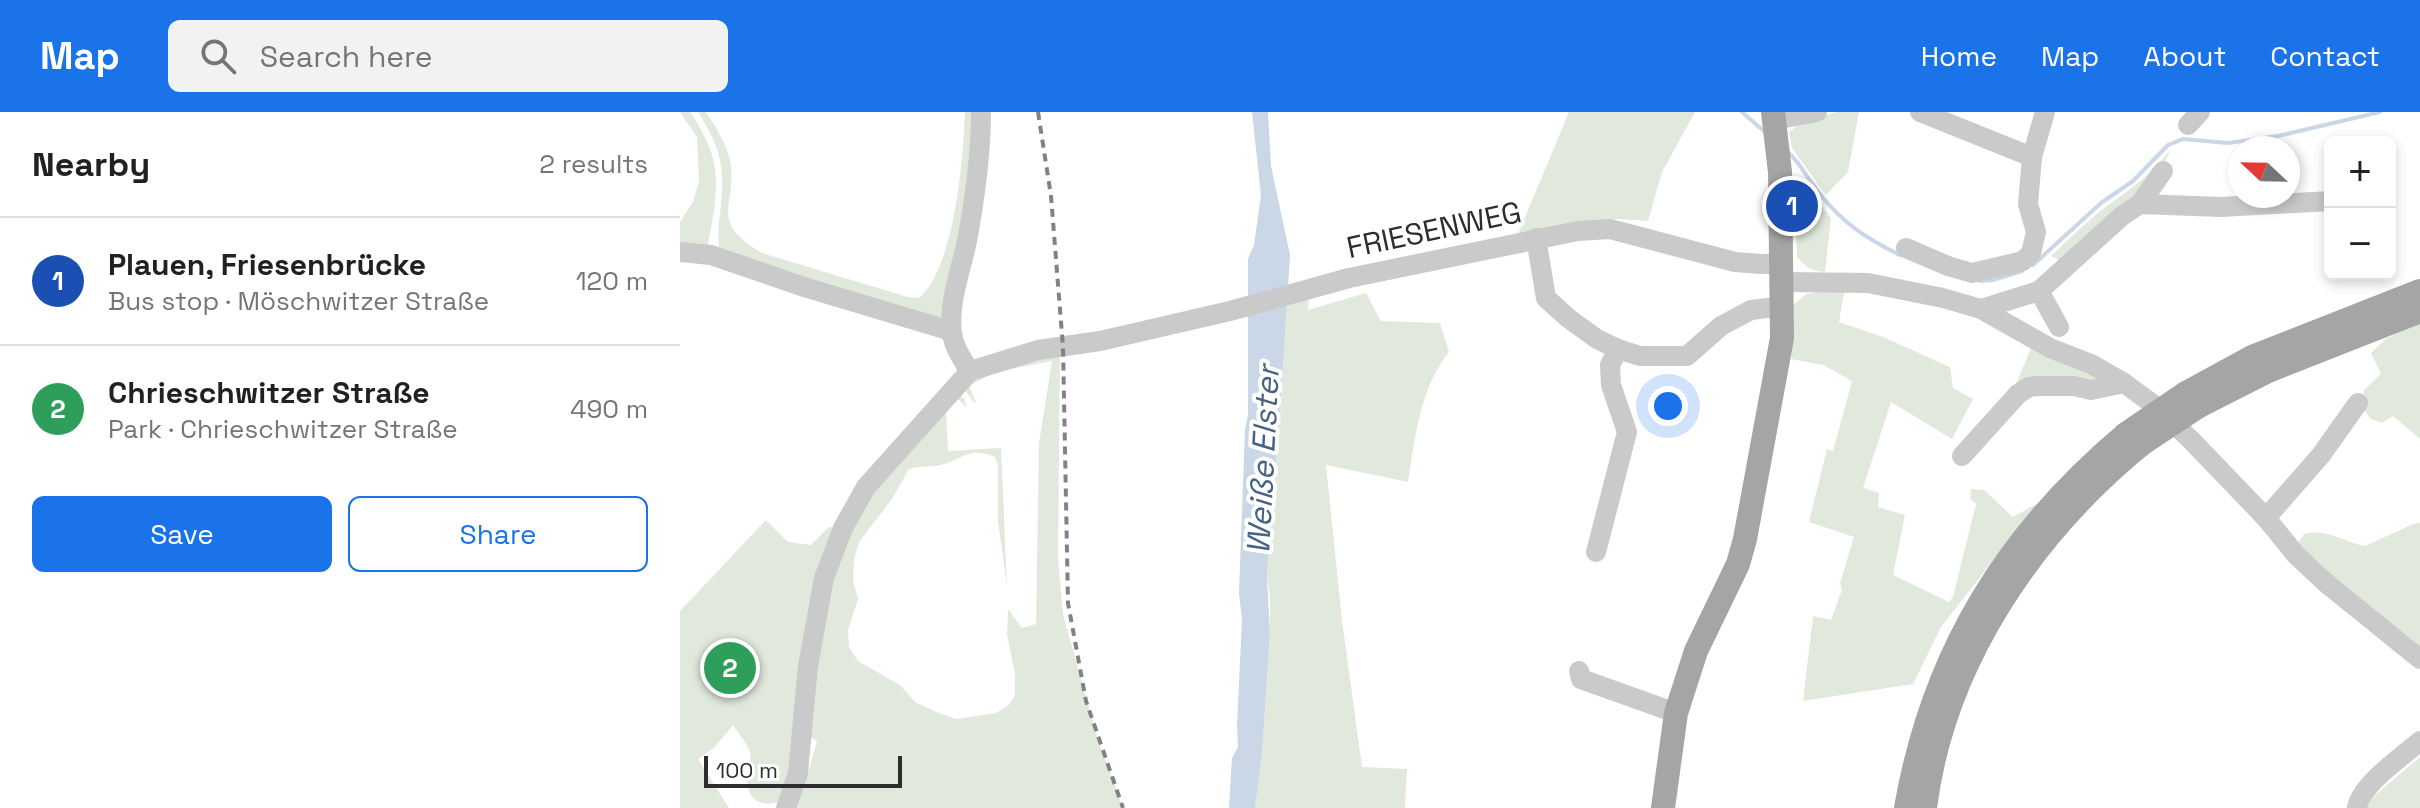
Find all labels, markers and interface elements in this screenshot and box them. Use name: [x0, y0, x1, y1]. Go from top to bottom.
search box: [168, 20, 728, 92]
text: Map: [40, 32, 120, 80]
icon: search: [196, 34, 240, 78]
text: Search here: [260, 37, 433, 76]
text: Home: [1921, 38, 1997, 74]
text: Map: [2041, 38, 2099, 74]
text: About: [2143, 38, 2226, 74]
text: Contact: [2270, 38, 2380, 74]
north arrow: [2228, 136, 2300, 208]
map controls: [2324, 136, 2396, 280]
button: +: [2324, 136, 2396, 208]
text: Nearby: [32, 143, 150, 186]
text: 2 results: [539, 147, 648, 181]
pin: 1: [1766, 176, 1818, 236]
street label: FRIESENWEG: [1343, 192, 1525, 267]
button: −: [2324, 208, 2396, 280]
text: Plauen, Friesenbrücke: [108, 245, 426, 284]
text: 1: [52, 264, 64, 298]
text: 120 m: [576, 264, 648, 298]
text: Bus stop · Möschwitzer Straße: [108, 284, 489, 318]
water label: Weiße Elster: [1238, 362, 1288, 555]
text: Chrieschwitzer Straße: [108, 373, 430, 412]
your location: [1648, 386, 1688, 426]
text: 2: [50, 392, 66, 426]
text: 490 m: [570, 392, 648, 426]
text: Park · Chrieschwitzer Straße: [108, 412, 458, 446]
button: Save: [32, 496, 332, 572]
button: Share: [348, 496, 648, 572]
pin: 2: [704, 638, 756, 698]
scale bar: [704, 752, 902, 788]
text: 100 m: [716, 756, 778, 784]

